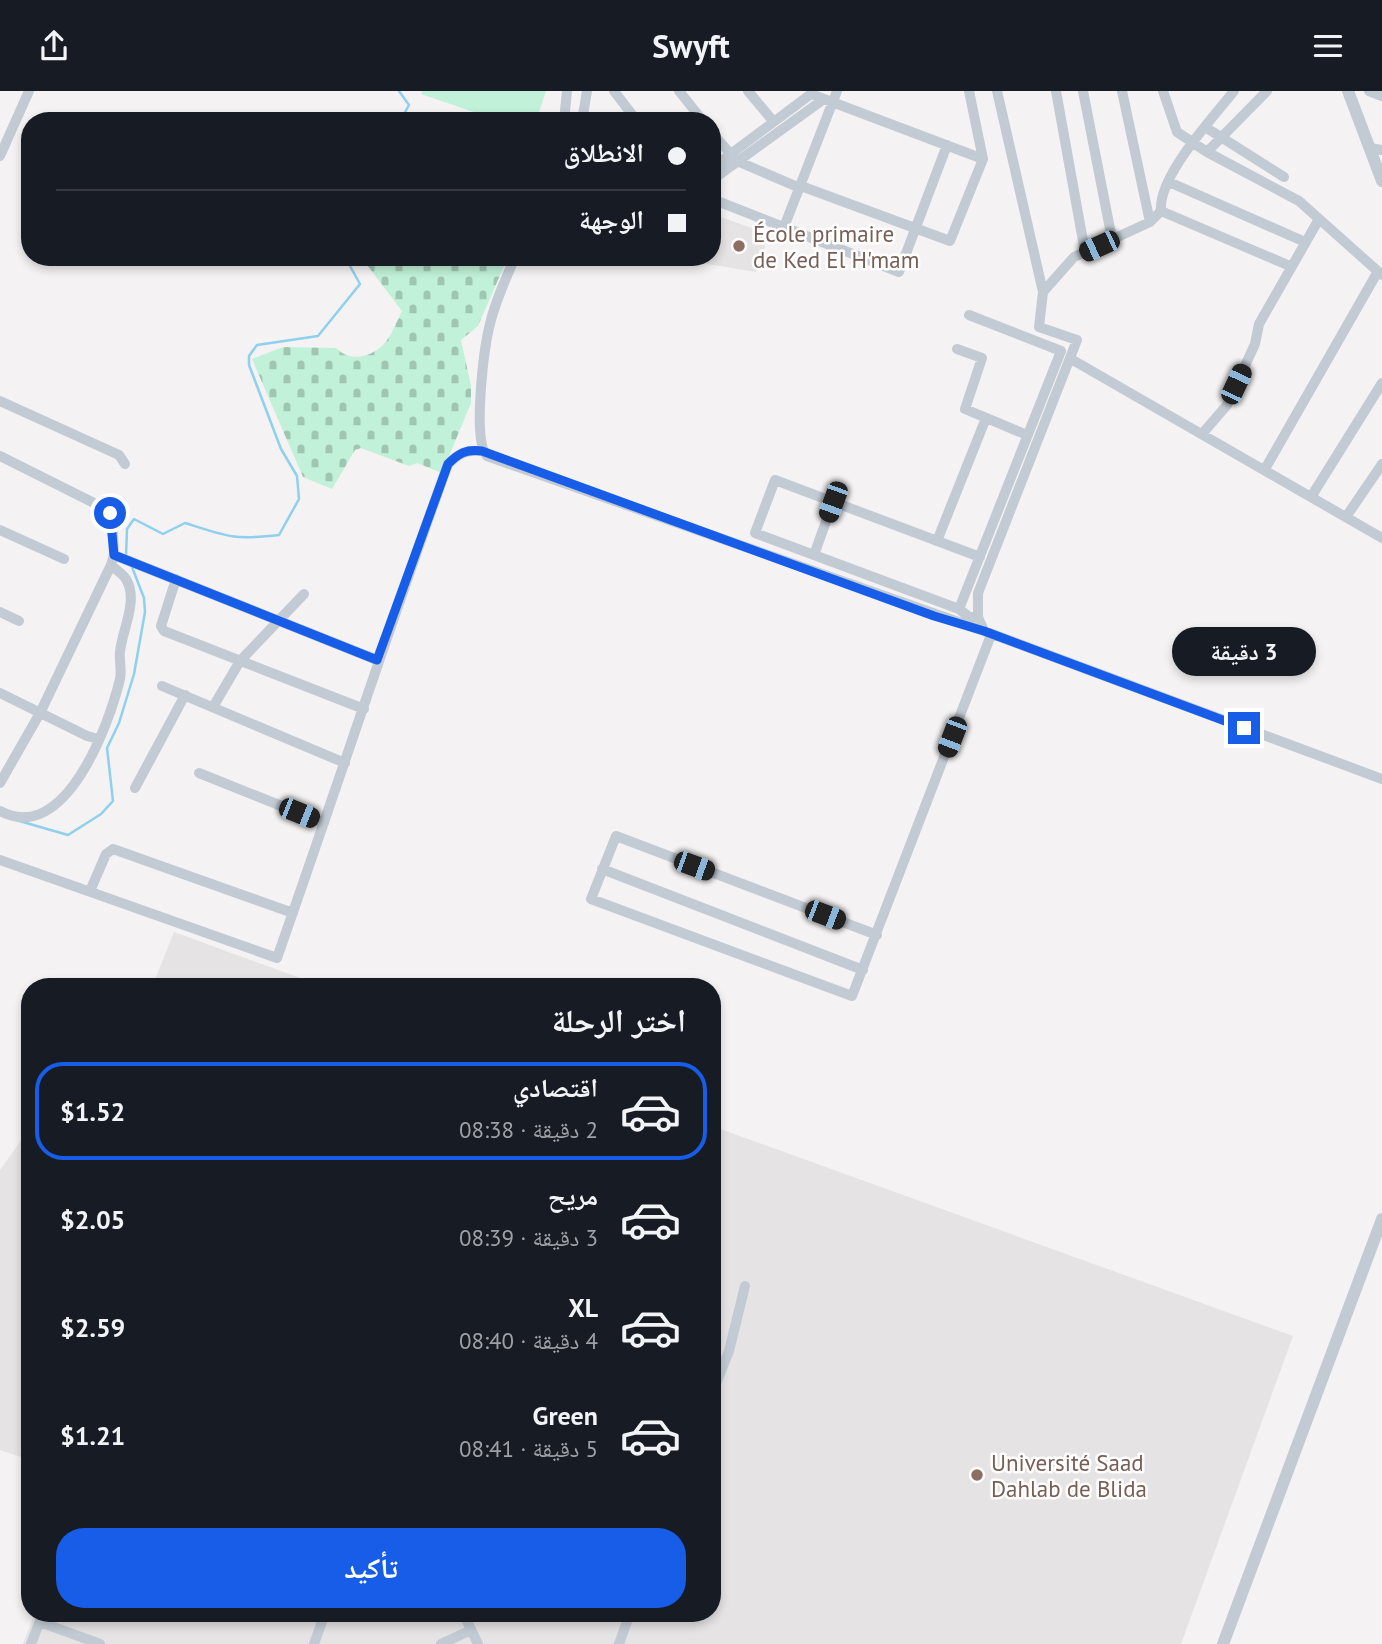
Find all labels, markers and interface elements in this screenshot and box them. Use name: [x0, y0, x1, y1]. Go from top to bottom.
text: Swyft: [652, 25, 730, 67]
icon: share: [35, 27, 73, 65]
icon: menu: [1309, 27, 1347, 65]
text: الانطلاق: [564, 136, 644, 169]
text: الوجهة: [579, 203, 644, 236]
place label: École primaire de Ked El H'mam: [753, 219, 919, 274]
car: [1076, 228, 1123, 264]
marker: École primaire de Ked El H'mam: [731, 238, 747, 254]
car: [1218, 361, 1255, 407]
car: [816, 479, 851, 525]
route start: [94, 497, 126, 529]
callout: 3 دقيقة: [1172, 627, 1316, 675]
text: 3 دقيقة: [1210, 637, 1278, 666]
route end: [1228, 712, 1260, 744]
car: [935, 714, 970, 760]
car: [276, 795, 323, 831]
car: [671, 849, 718, 883]
car: [802, 898, 849, 932]
text: اختر الرحلة: [552, 999, 686, 1041]
text: اقتصادي: [513, 1071, 598, 1104]
icon: car: [619, 1080, 682, 1143]
text: $1.52: [60, 1095, 125, 1128]
text: 2 دقيقة · 08:38: [459, 1115, 598, 1144]
text: مريح: [548, 1179, 598, 1212]
icon: car: [619, 1188, 682, 1251]
text: $2.05: [60, 1203, 125, 1236]
text: 3 دقيقة · 08:39: [459, 1223, 598, 1252]
text: XL: [568, 1291, 598, 1324]
icon: car: [619, 1296, 682, 1359]
text: $2.59: [60, 1311, 125, 1344]
text: 4 دقيقة · 08:40: [459, 1326, 598, 1355]
text: Green: [533, 1399, 598, 1432]
icon: car: [619, 1404, 682, 1467]
text: $1.21: [60, 1419, 125, 1452]
text: 5 دقيقة · 08:41: [459, 1434, 598, 1463]
place label: Université Saad Dahlab de Blida: [991, 1448, 1147, 1503]
marker: Université Saad Dahlab de Blida: [969, 1467, 985, 1483]
button: تأكيد: [56, 1528, 686, 1608]

